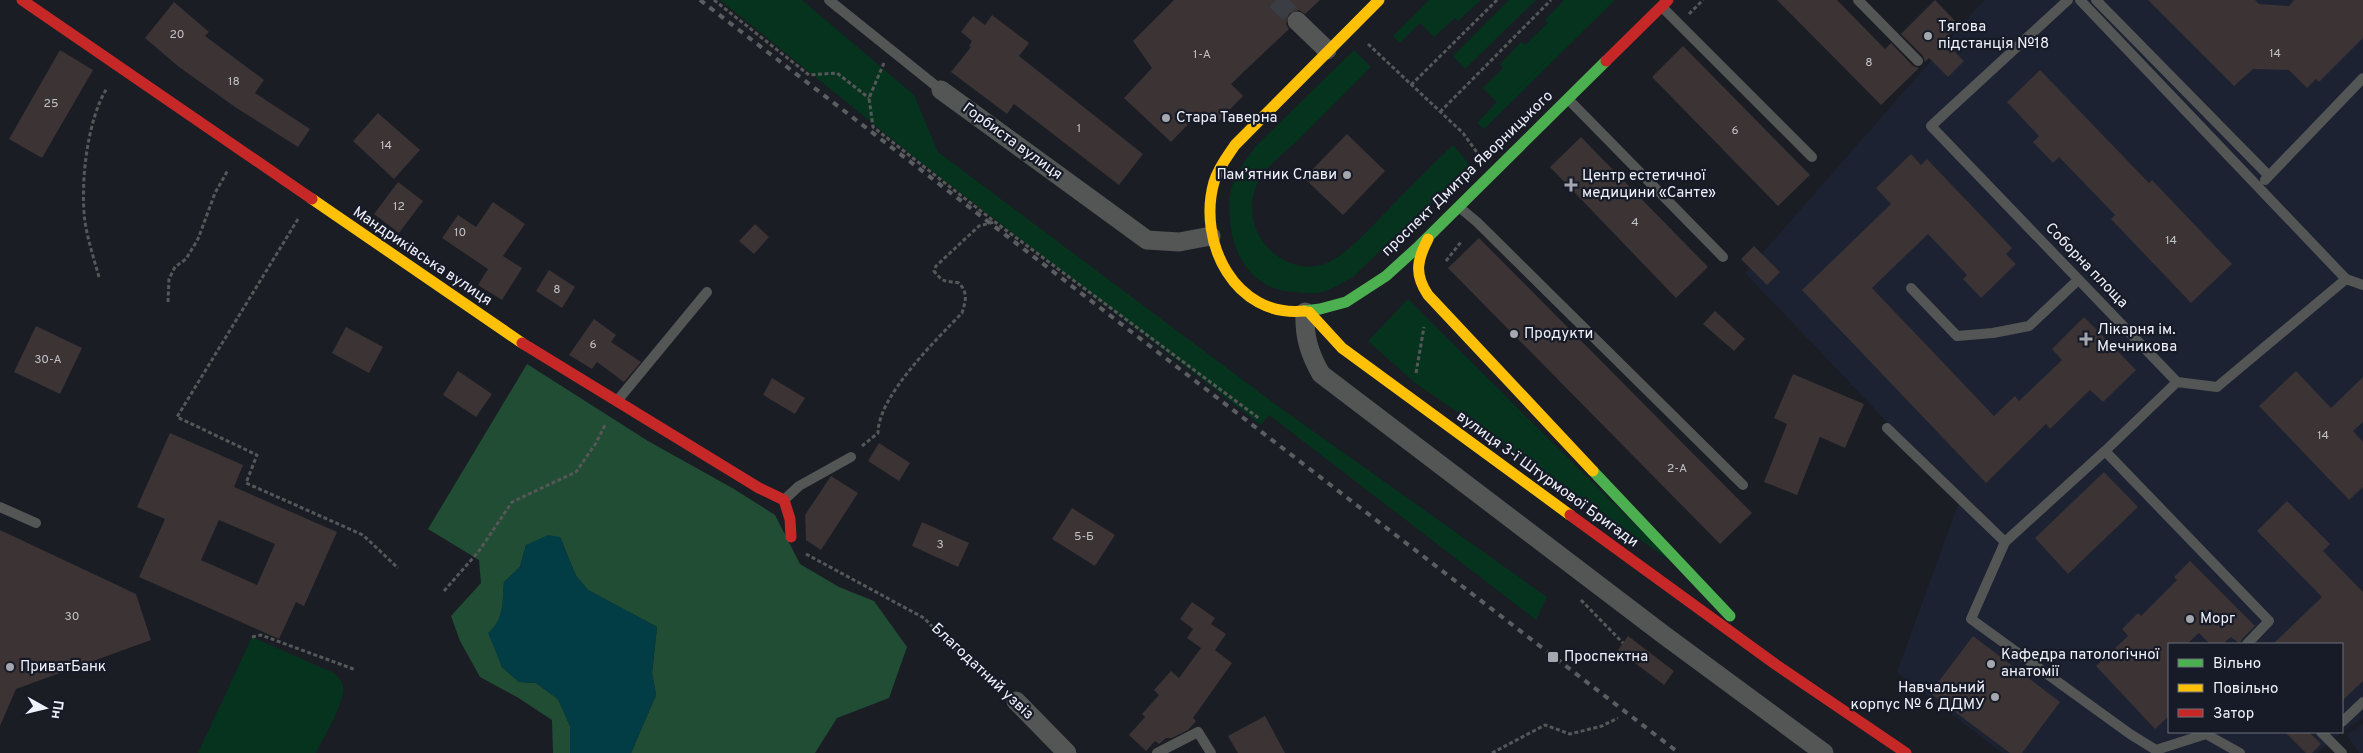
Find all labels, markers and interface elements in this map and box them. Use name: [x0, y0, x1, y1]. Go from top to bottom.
place label: Тягова пiдстанцiя №18: [1938, 18, 2049, 54]
house number: 20: [169, 27, 185, 43]
marker: Тягова пiдстанцiя №18: [1922, 30, 1934, 42]
house number: 14: [2269, 46, 2281, 62]
house number: 1-А: [1193, 47, 1211, 63]
house number: 8: [1865, 55, 1873, 71]
house number: 18: [228, 74, 240, 90]
street label: проспект Дмитра Яворницького: [1378, 87, 1558, 261]
house number: 25: [44, 96, 58, 112]
street label: Горбиста вулиця: [958, 99, 1066, 185]
place label: Стара Таверна: [1176, 109, 1277, 128]
marker: Стара Таверна: [1160, 112, 1172, 124]
house number: 1: [1077, 121, 1081, 137]
house number: 6: [1731, 123, 1739, 139]
house number: 14: [380, 138, 392, 154]
place label: Пам’ятник Слави: [1216, 166, 1337, 185]
place label: Центр естетичної медицини «Санте»: [1582, 167, 1716, 203]
marker: Пам’ятник Слави: [1341, 169, 1353, 181]
marker: Центр естетичної медицини «Санте»: [1564, 178, 1578, 192]
house number: 12: [393, 199, 405, 215]
street label: Мандриківська вулиця: [349, 203, 495, 311]
house number: 4: [1631, 215, 1639, 231]
street label: Соборна площа: [2040, 219, 2132, 313]
house number: 10: [454, 225, 466, 241]
house number: 14: [2165, 233, 2177, 249]
house number: 8: [553, 282, 561, 298]
place label: Лікарня ім. Мечникова: [2097, 321, 2177, 357]
place label: Продукти: [1524, 325, 1593, 344]
marker: Продукти: [1508, 328, 1520, 340]
marker: Лікарня ім. Мечникова: [2079, 332, 2093, 346]
house number: 6: [589, 337, 597, 353]
house number: 30-А: [34, 352, 62, 368]
street label: вулиця 3-ї Штурмової Бригади: [1452, 408, 1642, 552]
house number: 14: [2317, 428, 2329, 444]
house number: 2-А: [1667, 461, 1687, 477]
house number: 5-Б: [1074, 529, 1094, 545]
house number: 3: [936, 537, 944, 553]
house number: 30: [65, 609, 79, 625]
place label: Морг: [2200, 610, 2235, 629]
marker: Морг: [2184, 613, 2196, 625]
street label: Благодатний узвіз: [927, 620, 1037, 724]
legend: [2168, 643, 2343, 733]
place label: Кафедра патологічної анатомії: [2001, 646, 2161, 682]
place label: Проспектна: [1564, 648, 1648, 667]
marker: Проспектна: [1546, 650, 1560, 664]
text: Вільно: [2213, 655, 2261, 674]
place label: ПриватБанк: [20, 658, 106, 677]
marker: Кафедра патологічної анатомії: [1985, 658, 1997, 670]
marker: ПриватБанк: [4, 661, 16, 673]
place label: Навчальний корпус № 6 ДДМУ: [1851, 679, 1985, 715]
text: Повільно: [2213, 680, 2278, 699]
north arrow: [20, 683, 70, 733]
marker: Навчальний корпус № 6 ДДМУ: [1989, 691, 2001, 703]
text: Пн: [47, 699, 66, 720]
text: Затор: [2213, 705, 2254, 724]

